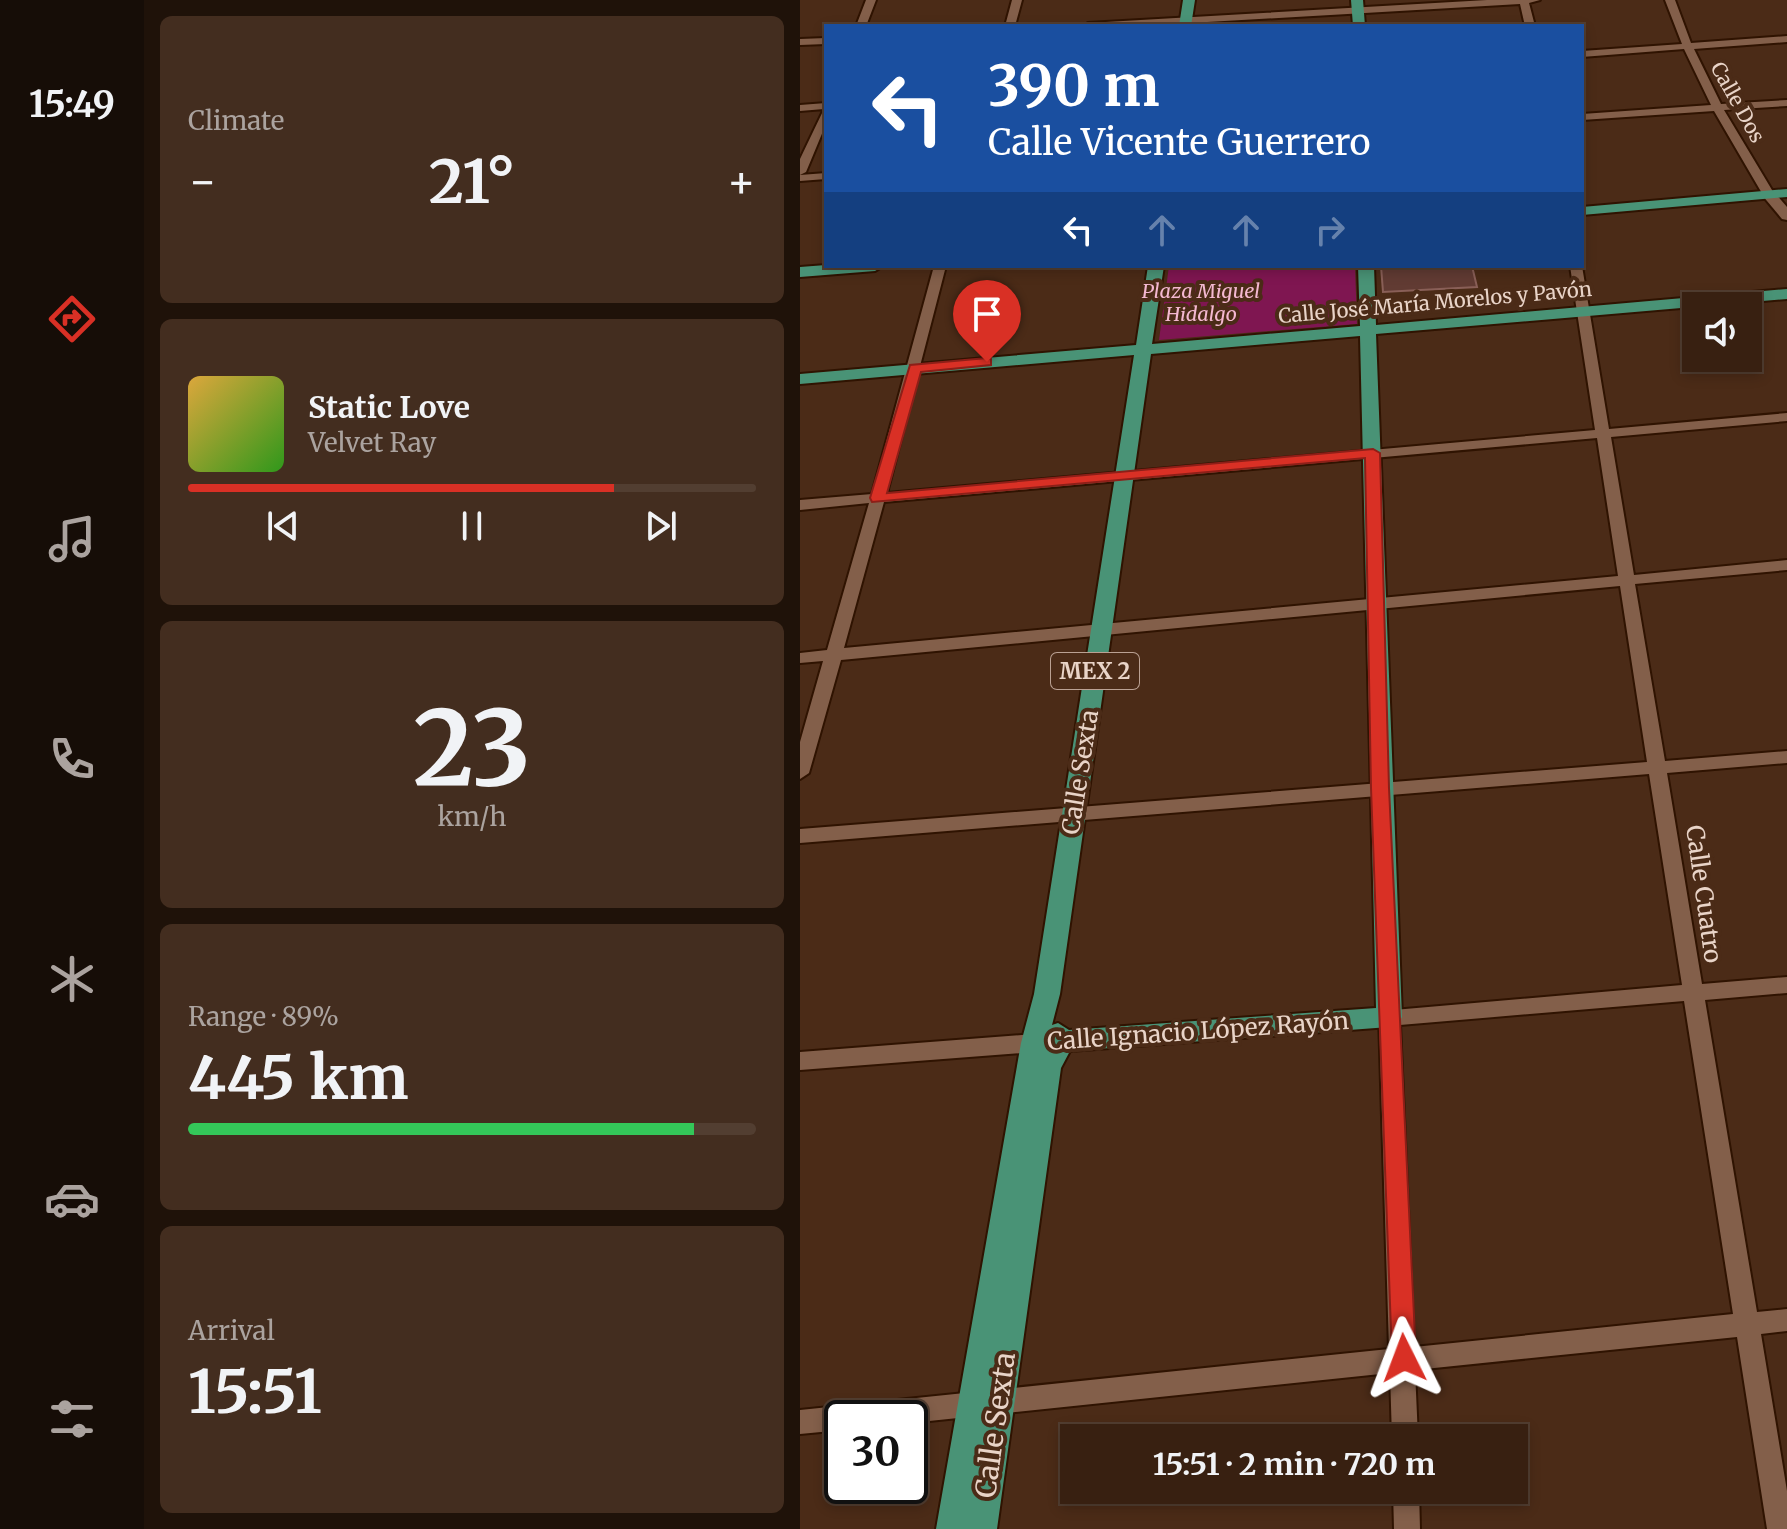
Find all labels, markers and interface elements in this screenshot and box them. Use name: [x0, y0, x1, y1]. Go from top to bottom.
text: 390 m: [988, 51, 1160, 121]
icon: left: [856, 56, 960, 160]
street label: Calle Dos: [1706, 57, 1770, 147]
text: 15:49: [29, 82, 115, 127]
text: Climate: [188, 104, 284, 137]
text: Calle Vicente Guerrero: [988, 120, 1371, 165]
text: 21°: [429, 144, 515, 219]
text: −: [188, 154, 217, 209]
text: +: [727, 154, 756, 209]
icon: left: [1056, 208, 1100, 252]
icon: ahead: [1140, 208, 1184, 252]
icon: ahead: [1224, 208, 1268, 252]
icon: right: [1308, 208, 1352, 252]
street label: Calle José María Morelos y Pavón: [1277, 276, 1593, 328]
park label: Plaza Miguel Hidalgo: [1142, 278, 1260, 326]
pin: [953, 280, 1021, 362]
icon: directions: [44, 291, 100, 347]
icon: arrive: [965, 292, 1009, 336]
map controls: [1682, 292, 1762, 372]
button: sound: [1682, 292, 1762, 372]
text: Static Love: [308, 388, 470, 426]
text: Velvet Ray: [308, 426, 436, 459]
icon: previous: [261, 504, 305, 548]
icon: pause: [450, 504, 494, 548]
icon: next: [639, 504, 683, 548]
icon: music: [44, 511, 100, 567]
road number: MEX 2: [1051, 653, 1139, 689]
text: 23: [413, 683, 531, 813]
street label: Calle Sexta: [1055, 707, 1105, 837]
icon: phone: [44, 731, 100, 787]
text: km/h: [438, 800, 506, 833]
street label: Calle Cuatro: [1679, 823, 1729, 965]
icon: climate: [44, 951, 100, 1007]
text: Range · 89%: [188, 1000, 339, 1033]
street label: Calle Ignacio López Rayón: [1046, 1005, 1350, 1057]
text: 445 km: [188, 1040, 409, 1115]
icon: car: [44, 1171, 100, 1227]
text: Arrival: [188, 1314, 275, 1347]
position arrow: [1362, 1316, 1446, 1400]
street label: Calle Sexta: [967, 1350, 1023, 1500]
text: 15:51: [188, 1354, 322, 1429]
icon: filters: [44, 1391, 100, 1447]
speed limit sign: 30: [824, 1400, 928, 1504]
text: 15:51 · 2 min · 720 m: [1153, 1445, 1435, 1483]

